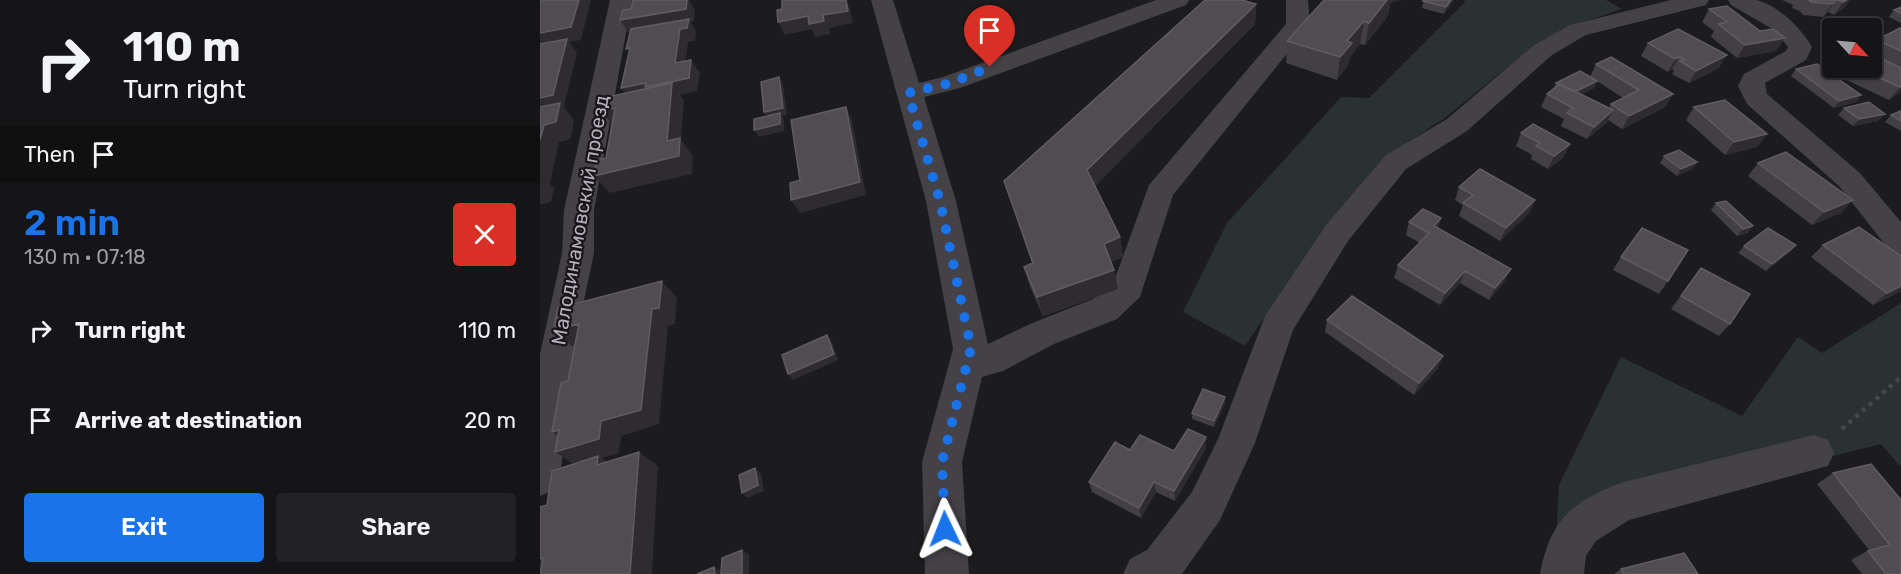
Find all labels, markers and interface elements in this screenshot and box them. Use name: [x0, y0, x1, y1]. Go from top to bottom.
pin: [964, 5, 1015, 67]
icon: arrive: [973, 14, 1006, 47]
north arrow: [1822, 18, 1882, 78]
map controls: [1822, 18, 1882, 78]
text: 110 m: [123, 22, 241, 72]
icon: right: [24, 24, 102, 102]
text: Turn right: [123, 73, 246, 105]
street label: Малодинамовский проезд: [546, 93, 614, 347]
icon: arrive: [87, 138, 120, 171]
text: Then: [24, 141, 75, 168]
text: 2 min: [24, 201, 120, 244]
button: close: [453, 203, 516, 266]
text: 130 m · 07:18: [24, 245, 146, 269]
icon: right: [24, 314, 57, 347]
text: Turn right: [75, 317, 185, 344]
text: 110 m: [458, 317, 516, 344]
icon: arrive: [24, 404, 57, 437]
text: Arrive at destination: [75, 407, 302, 434]
text: 20 m: [464, 407, 516, 434]
button: Exit: [24, 493, 264, 562]
button: Share: [276, 493, 516, 562]
position arrow: [913, 497, 977, 561]

